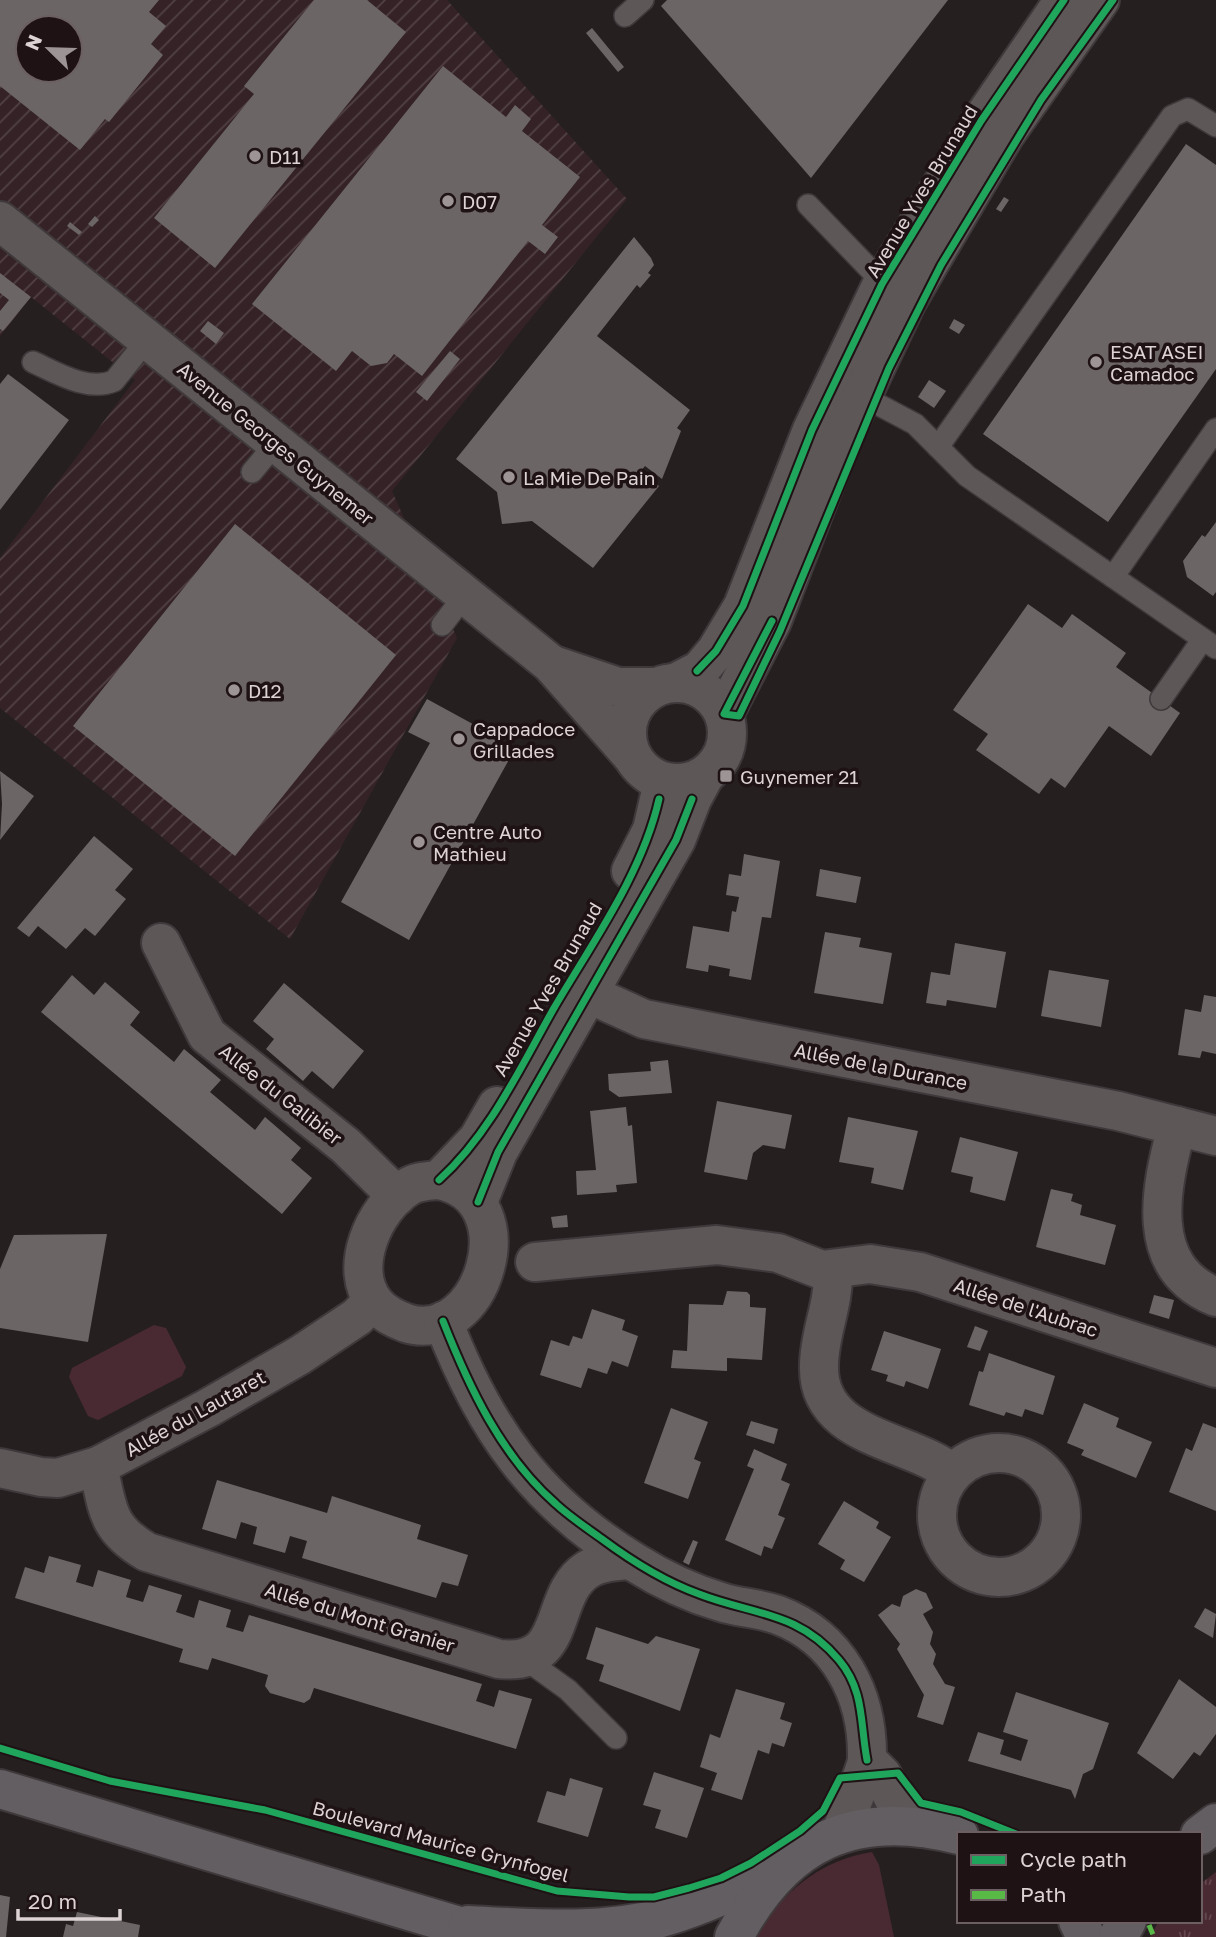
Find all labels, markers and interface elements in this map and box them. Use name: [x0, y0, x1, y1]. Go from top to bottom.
north arrow: [14, 14, 84, 84]
text: N: [19, 31, 46, 53]
street label: Avenue Yves Brunaud: [860, 101, 982, 281]
place label: D11: [269, 145, 301, 168]
marker: D11: [247, 148, 263, 164]
place label: D07: [462, 190, 497, 213]
marker: D07: [440, 193, 456, 209]
place label: ESAT ASEI Camadoc: [1110, 340, 1204, 385]
marker: ESAT ASEI Camadoc: [1088, 354, 1104, 370]
street label: Avenue Georges Guynemer: [173, 357, 379, 530]
place label: La Mie De Pain: [523, 466, 656, 489]
marker: La Mie De Pain: [501, 469, 517, 485]
place label: D12: [248, 679, 282, 702]
marker: D12: [226, 682, 242, 698]
place label: Cappadoce Grillades: [473, 717, 575, 762]
marker: Cappadoce Grillades: [451, 731, 467, 747]
place label: Guynemer 21: [740, 765, 858, 788]
marker: Guynemer 21: [718, 768, 734, 784]
place label: Centre Auto Mathieu: [433, 820, 542, 865]
marker: Centre Auto Mathieu: [411, 834, 427, 850]
street label: Avenue Yves Brunaud: [488, 898, 606, 1080]
street label: Allée de la Durance: [792, 1038, 970, 1094]
street label: Allée du Galibier: [215, 1039, 347, 1149]
street label: Allée de l'Aubrac: [951, 1273, 1101, 1341]
street label: Allée du Lautaret: [121, 1365, 269, 1461]
street label: Allée du Mont Granier: [262, 1577, 458, 1657]
street label: Boulevard Maurice Grynfogel: [310, 1796, 572, 1886]
legend: [957, 1832, 1202, 1923]
text: Cycle path: [1020, 1846, 1127, 1872]
scale bar: [18, 1878, 119, 1922]
text: Path: [1020, 1881, 1067, 1907]
text: 20 m: [28, 1888, 77, 1914]

